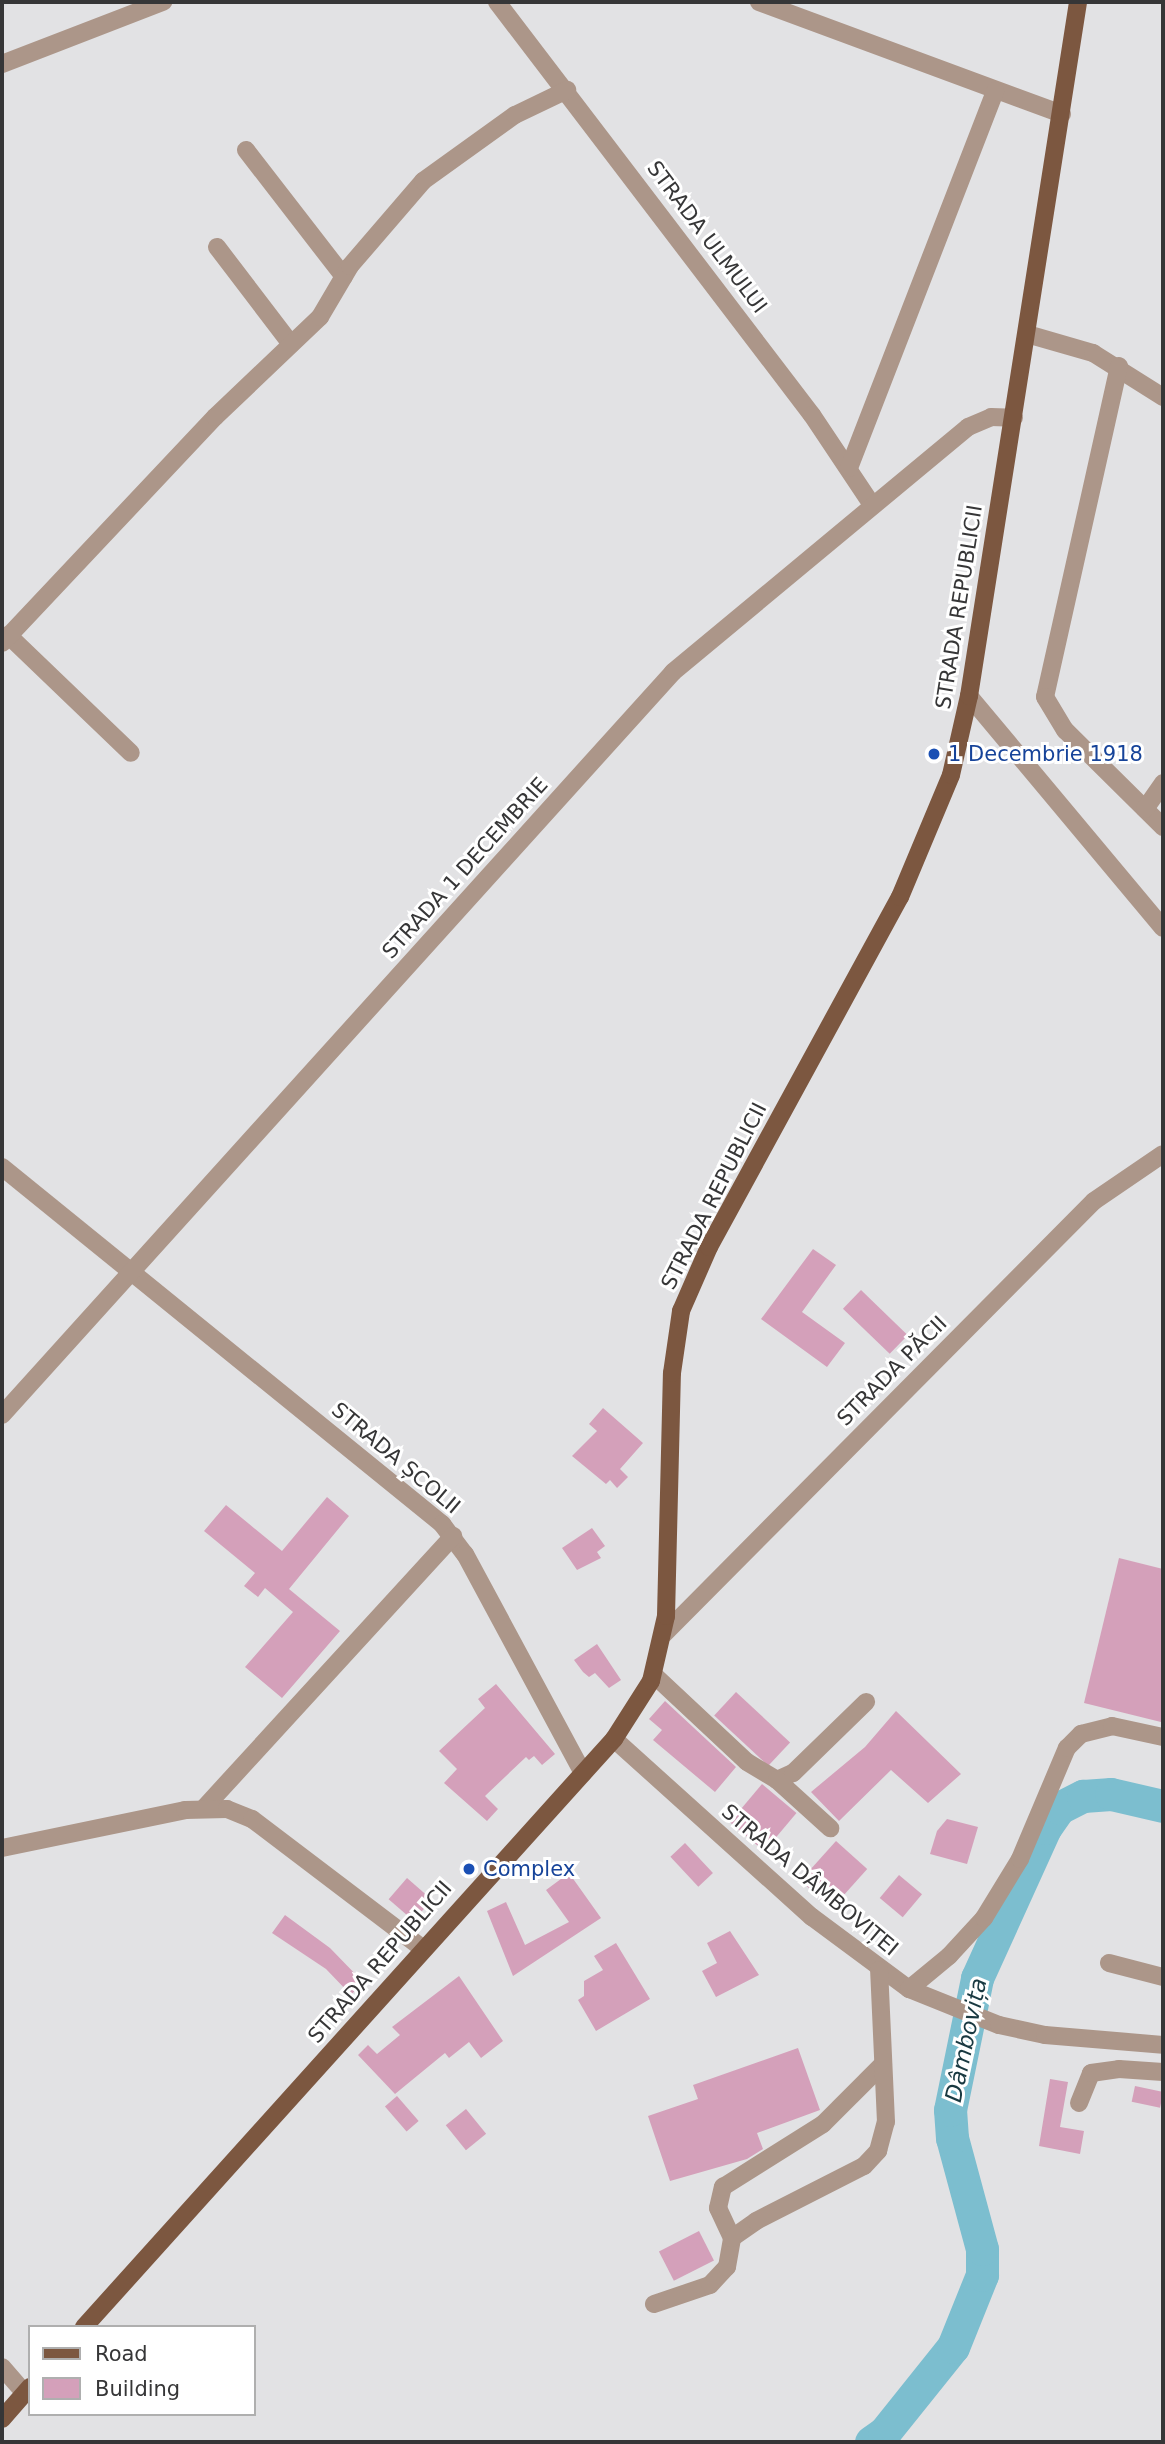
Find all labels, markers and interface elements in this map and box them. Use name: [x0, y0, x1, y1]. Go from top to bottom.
street label: STRADA ULMULUI: [642, 156, 772, 318]
street label: STRADA REPUBLICII: [930, 503, 988, 711]
place label: 1 Decembrie 1918: [948, 741, 1143, 767]
marker: 1 Decembrie 1918: [926, 746, 942, 762]
street label: STRADA 1 DECEMBRIE: [377, 772, 553, 964]
street label: STRADA REPUBLICII: [656, 1098, 772, 1294]
street label: STRADA PĂCII: [832, 1311, 952, 1431]
street label: STRADA ȘCOLII: [327, 1397, 465, 1519]
street label: STRADA DÂMBOVIȚEI: [717, 1799, 903, 1961]
place label: Complex: [483, 1856, 575, 1882]
marker: Complex: [461, 1861, 477, 1877]
street label: STRADA REPUBLICII: [303, 1876, 457, 2048]
water label: Dâmbovița: [939, 1976, 993, 2104]
legend: [28, 2325, 256, 2416]
text: Road: [95, 2342, 148, 2366]
text: Building: [95, 2377, 180, 2401]

